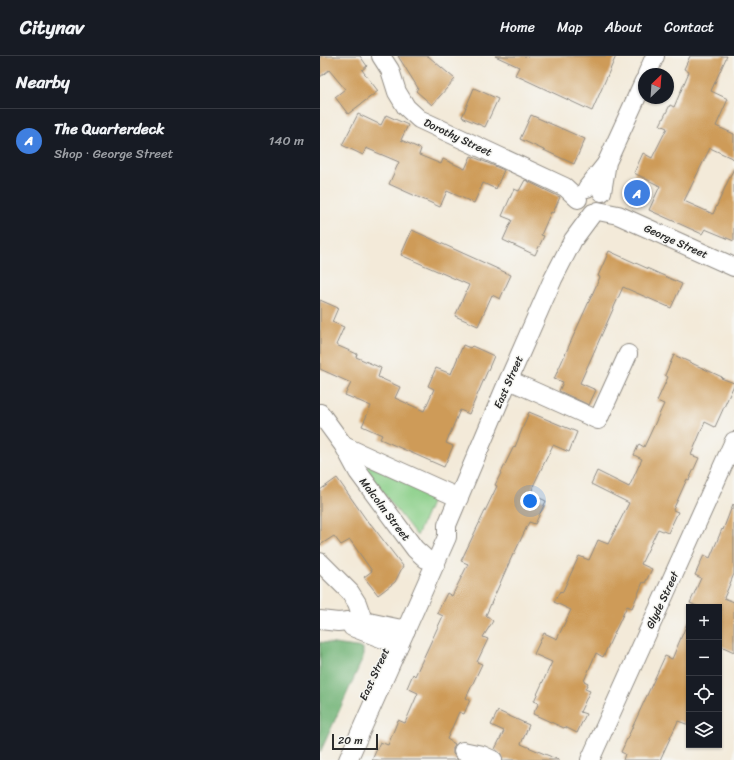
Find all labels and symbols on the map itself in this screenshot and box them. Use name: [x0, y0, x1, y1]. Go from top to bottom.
north arrow: [638, 68, 674, 104]
street label: Dorothy Street: [420, 113, 495, 162]
pin: A: [624, 178, 650, 208]
street label: George Street: [641, 219, 711, 264]
street label: East Street: [488, 352, 529, 412]
street label: Malcolm Street: [354, 473, 415, 545]
your location: [520, 491, 540, 511]
street label: Glyde Street: [641, 568, 684, 632]
street label: East Street: [354, 645, 395, 704]
scale bar: [332, 732, 378, 751]

